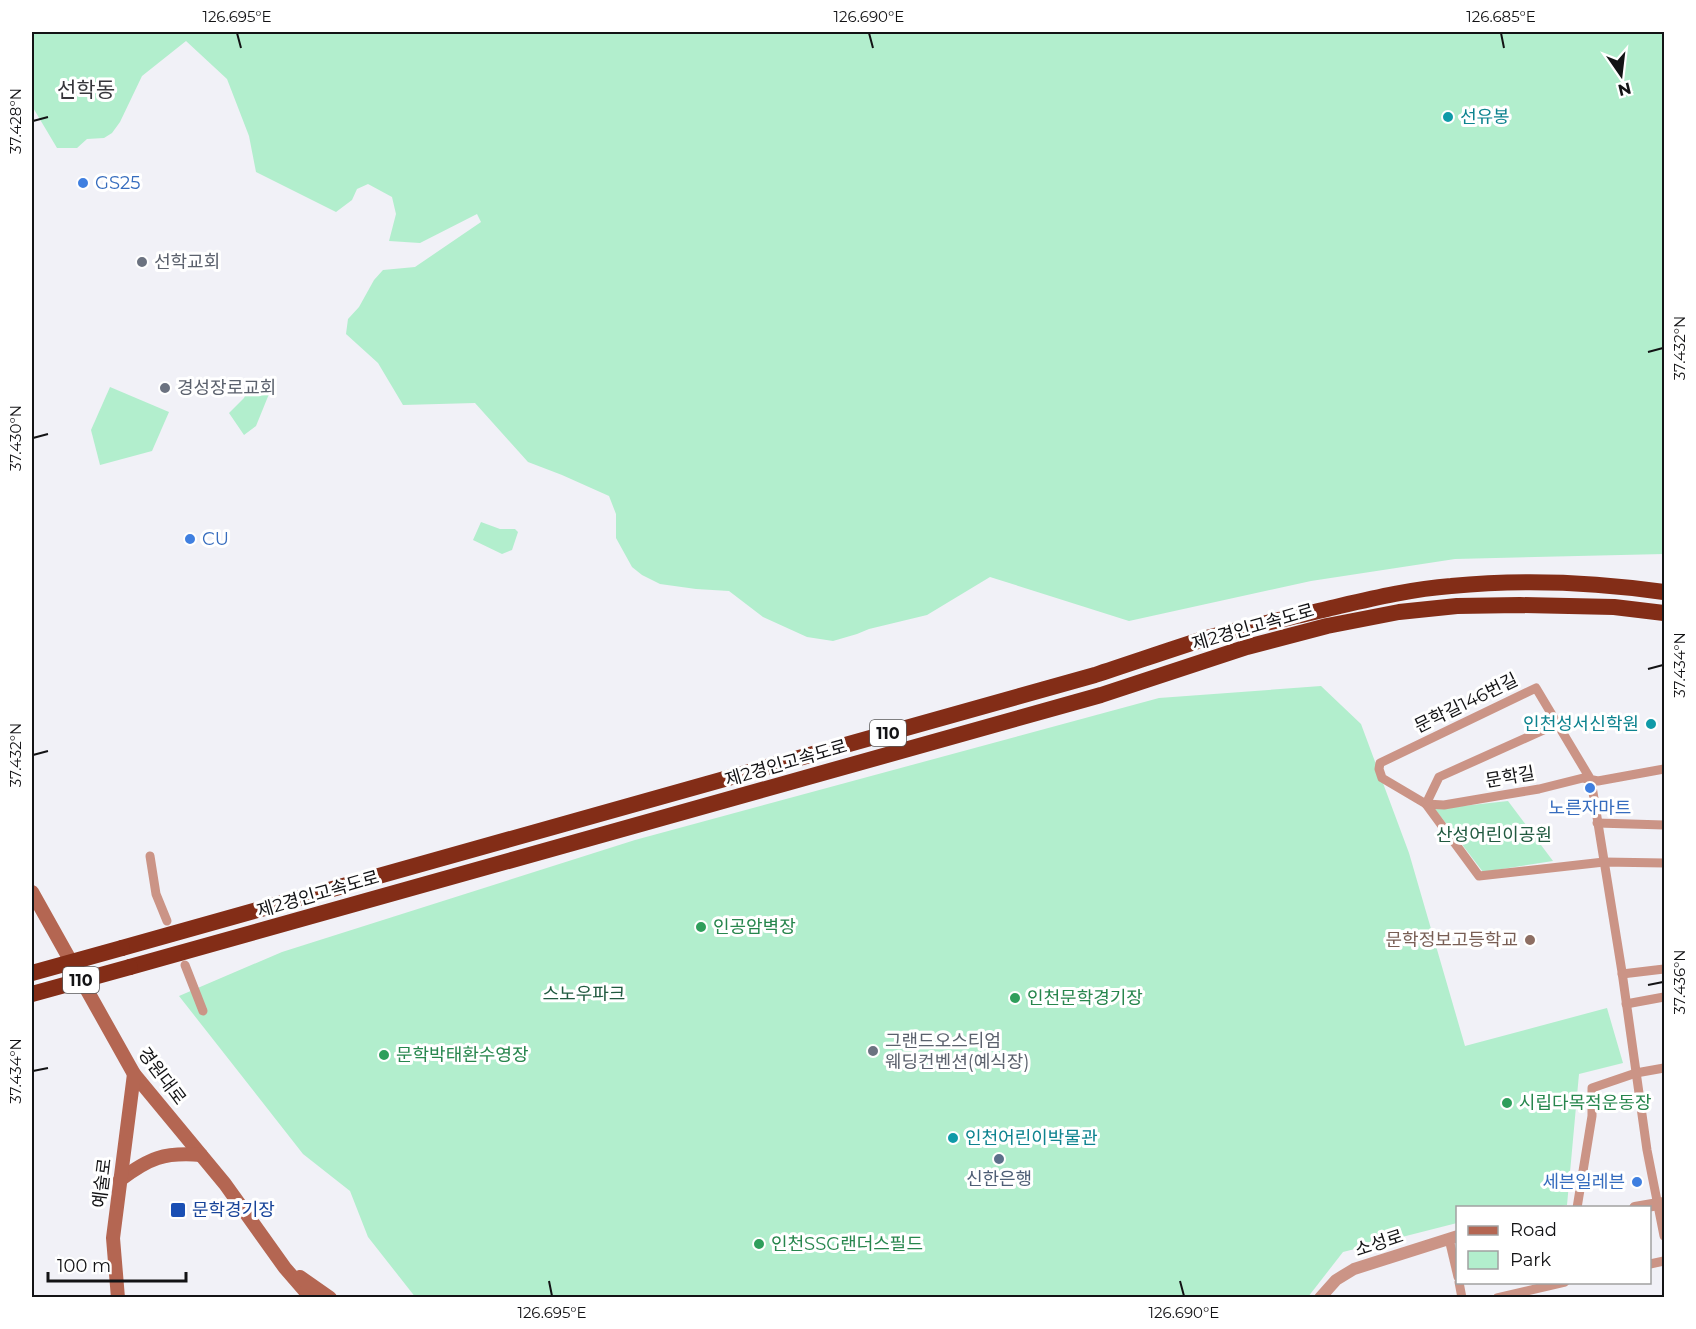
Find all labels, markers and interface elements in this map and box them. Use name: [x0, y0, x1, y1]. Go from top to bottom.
text: 126.695°E: [202, 7, 272, 26]
text: 126.690°E: [834, 7, 904, 26]
text: 126.685°E: [1466, 7, 1536, 26]
north arrow: [1591, 45, 1651, 105]
district label: 선학동: [57, 77, 115, 102]
text: N: [1616, 78, 1633, 100]
text: 37.428°N: [6, 88, 25, 154]
place label: 선유봉: [1460, 106, 1510, 128]
marker: 선유봉: [1441, 110, 1455, 124]
place label: GS25: [95, 172, 140, 194]
marker: GS25: [76, 176, 90, 190]
place label: 선학교회: [154, 251, 220, 273]
marker: 선학교회: [135, 255, 149, 269]
text: 37.432°N: [1670, 316, 1689, 380]
place label: 경성장로교회: [177, 377, 276, 399]
marker: 경성장로교회: [158, 381, 172, 395]
text: 37.430°N: [6, 405, 25, 471]
place label: CU: [202, 528, 229, 550]
marker: CU: [183, 532, 197, 546]
street label: 제2경인고속도로: [1189, 599, 1317, 655]
text: 37.434°N: [1670, 632, 1689, 698]
street label: 문학길146번길: [1411, 669, 1521, 737]
place label: 인천성서신학원: [1523, 713, 1639, 735]
marker: 인천성서신학원: [1644, 717, 1658, 731]
road number: 110: [870, 720, 906, 746]
text: 37.432°N: [6, 723, 25, 787]
street label: 제2경인고속도로: [722, 735, 850, 791]
street label: 문학길: [1484, 762, 1536, 792]
marker: 노른자마트: [1583, 781, 1597, 795]
place label: 노른자마트: [1549, 797, 1631, 819]
park label: 산성어린이공원: [1436, 824, 1552, 846]
street label: 제2경인고속도로: [254, 866, 382, 922]
place label: 인공암벽장: [713, 916, 796, 938]
marker: 인공암벽장: [694, 920, 708, 934]
place label: 문학정보고등학교: [1386, 929, 1518, 951]
marker: 문학정보고등학교: [1523, 933, 1537, 947]
text: 37.436°N: [1670, 950, 1689, 1014]
road number: 110: [63, 967, 99, 993]
park label: 스노우파크: [543, 983, 625, 1005]
place label: 인천문학경기장: [1027, 987, 1143, 1009]
marker: 인천문학경기장: [1008, 991, 1022, 1005]
place label: 그랜드오스티엄 웨딩컨벤션(예식장): [885, 1030, 1029, 1073]
text: 37.434°N: [6, 1038, 25, 1104]
street label: 경원대로: [133, 1043, 191, 1109]
place label: 문학박태환수영장: [396, 1044, 528, 1066]
marker: 그랜드오스티엄 웨딩컨벤션(예식장): [866, 1044, 880, 1058]
marker: 문학박태환수영장: [377, 1048, 391, 1062]
place label: 시립다목적운동장: [1519, 1092, 1651, 1114]
marker: 시립다목적운동장: [1500, 1096, 1514, 1110]
place label: 인천어린이박물관: [965, 1127, 1098, 1149]
marker: 인천어린이박물관: [946, 1131, 960, 1145]
marker: 신한은행: [992, 1152, 1006, 1166]
street label: 예술로: [88, 1157, 116, 1209]
place label: 신한은행: [966, 1168, 1032, 1190]
place label: 세븐일레븐: [1542, 1171, 1625, 1193]
marker: 세븐일레븐: [1630, 1175, 1644, 1189]
place label: 문학경기장: [192, 1199, 275, 1221]
marker: 문학경기장: [169, 1201, 187, 1219]
legend: [1456, 1206, 1651, 1284]
text: Road: [1510, 1219, 1557, 1241]
street label: 소성로: [1352, 1225, 1406, 1261]
place label: 인천SSG랜더스필드: [771, 1233, 923, 1255]
marker: 인천SSG랜더스필드: [752, 1237, 766, 1251]
scale bar: [48, 1245, 186, 1283]
text: Park: [1510, 1249, 1551, 1271]
text: 100 m: [57, 1255, 111, 1277]
text: 126.695°E: [517, 1303, 587, 1322]
text: 126.690°E: [1149, 1303, 1219, 1322]

